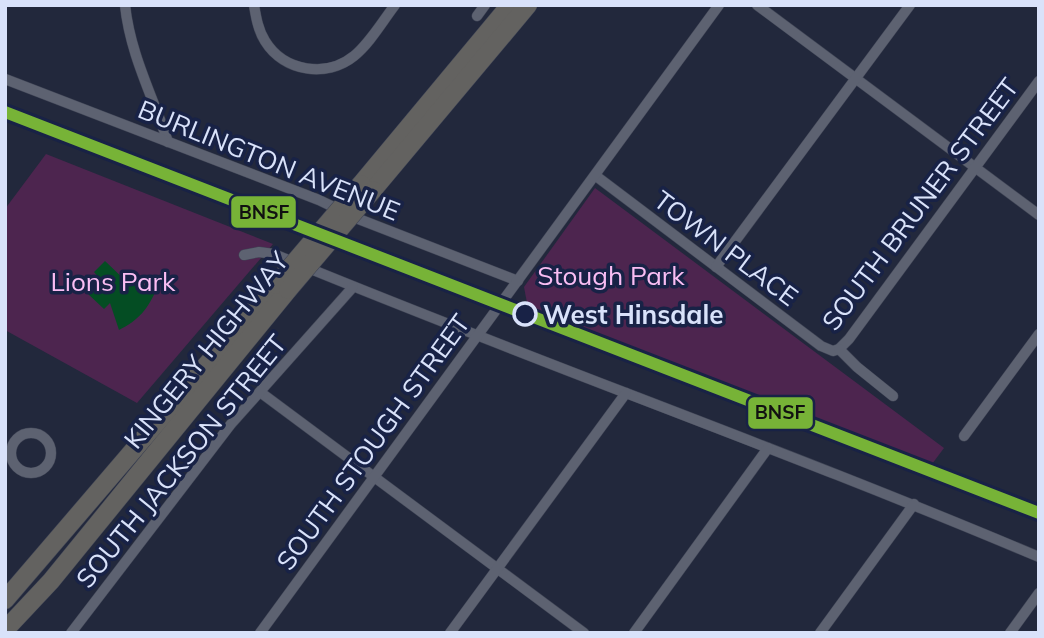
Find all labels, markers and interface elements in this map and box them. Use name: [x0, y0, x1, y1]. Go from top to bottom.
street label: SOUTH BRUNER STREET: [814, 71, 1026, 337]
street label: BURLINGTON AVENUE: [133, 92, 405, 228]
street label: TOWN PLACE: [647, 183, 805, 313]
line badge: BNSF: [230, 195, 297, 229]
text: BNSF: [239, 200, 289, 224]
street label: KINGERY HIGHWAY: [117, 244, 296, 455]
park label: Stough Park: [537, 259, 685, 292]
park label: Lions Park: [51, 265, 176, 298]
place label: West Hinsdale: [543, 298, 724, 331]
marker: West Hinsdale: [513, 302, 537, 326]
street label: SOUTH STOUGH STREET: [269, 307, 477, 576]
street label: SOUTH JACKSON STREET: [69, 327, 294, 594]
line badge: BNSF: [747, 396, 814, 430]
text: BNSF: [755, 400, 805, 424]

